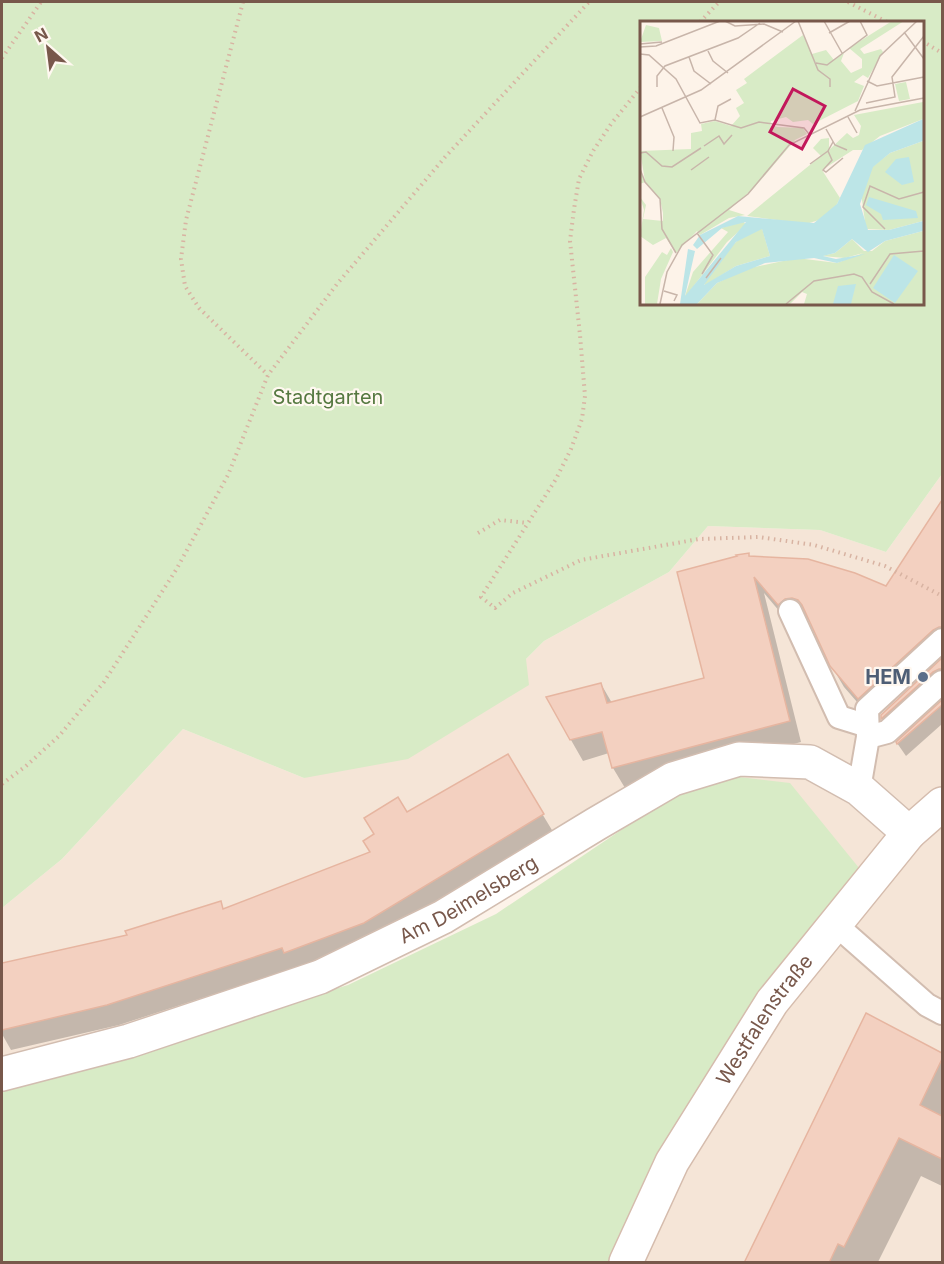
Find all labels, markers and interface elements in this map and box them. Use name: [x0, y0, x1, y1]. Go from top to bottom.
north arrow: [18, 18, 78, 78]
inset map: [640, 21, 923, 304]
text: N: [31, 23, 51, 46]
park label: Stadtgarten: [273, 385, 383, 409]
place label: HEM: [865, 665, 911, 689]
marker: HEM: [916, 670, 930, 684]
street label: Am Deimelsberg: [395, 850, 542, 949]
street label: Westfalenstraße: [711, 949, 818, 1089]

